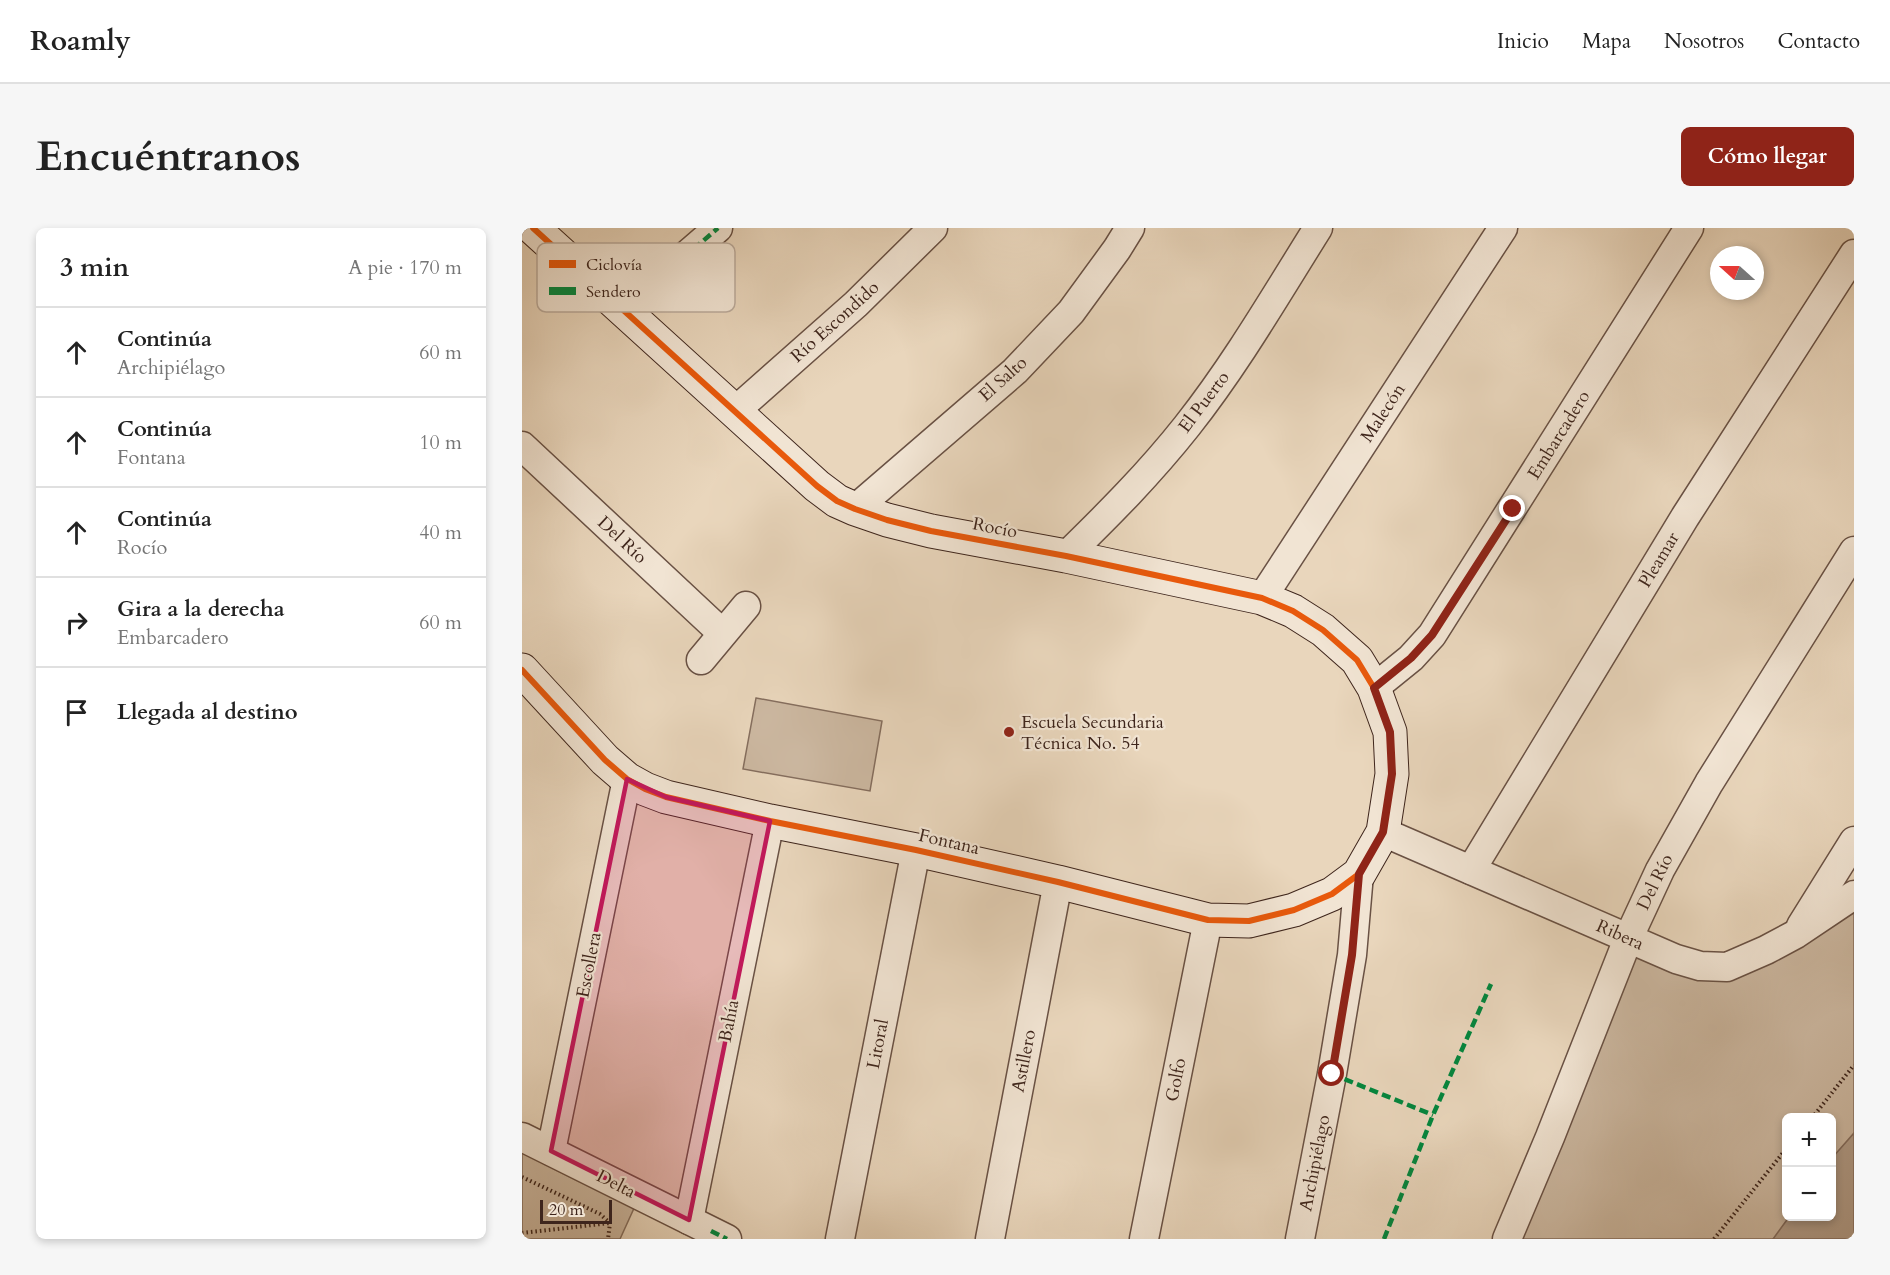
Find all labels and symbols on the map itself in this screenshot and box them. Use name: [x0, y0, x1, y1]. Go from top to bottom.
legend: [537, 243, 735, 312]
north arrow: [1710, 246, 1764, 300]
text: Ciclovía: [586, 254, 642, 276]
street label: Río Escondido: [785, 275, 885, 369]
text: Sendero: [586, 281, 641, 303]
street label: El Salto: [973, 350, 1033, 407]
street label: El Puerto: [1173, 366, 1236, 438]
street label: Malecón: [1355, 378, 1412, 447]
street label: Embarcadero: [1522, 386, 1596, 484]
route end: [1499, 495, 1525, 521]
street label: Del Río: [592, 511, 652, 570]
street label: Rocío: [970, 511, 1020, 545]
street label: Pleamar: [1633, 527, 1686, 592]
place label: Escuela Secundaria Técnica No. 54: [1021, 710, 1164, 756]
marker: Escuela Secundaria Técnica No. 54: [1002, 725, 1016, 739]
street label: Fontana: [916, 823, 982, 861]
street label: Del Río: [1631, 850, 1679, 914]
street label: Ribera: [1592, 913, 1648, 957]
street label: Escollera: [570, 930, 608, 1000]
street label: Bahía: [713, 997, 745, 1044]
street label: Litoral: [861, 1017, 895, 1071]
street label: Astillero: [1006, 1027, 1042, 1094]
street label: Golfo: [1160, 1056, 1192, 1104]
route start: [1318, 1060, 1344, 1086]
street label: Archipiélago: [1293, 1112, 1337, 1213]
street label: Delta: [592, 1164, 640, 1205]
scale bar: [540, 1197, 612, 1224]

